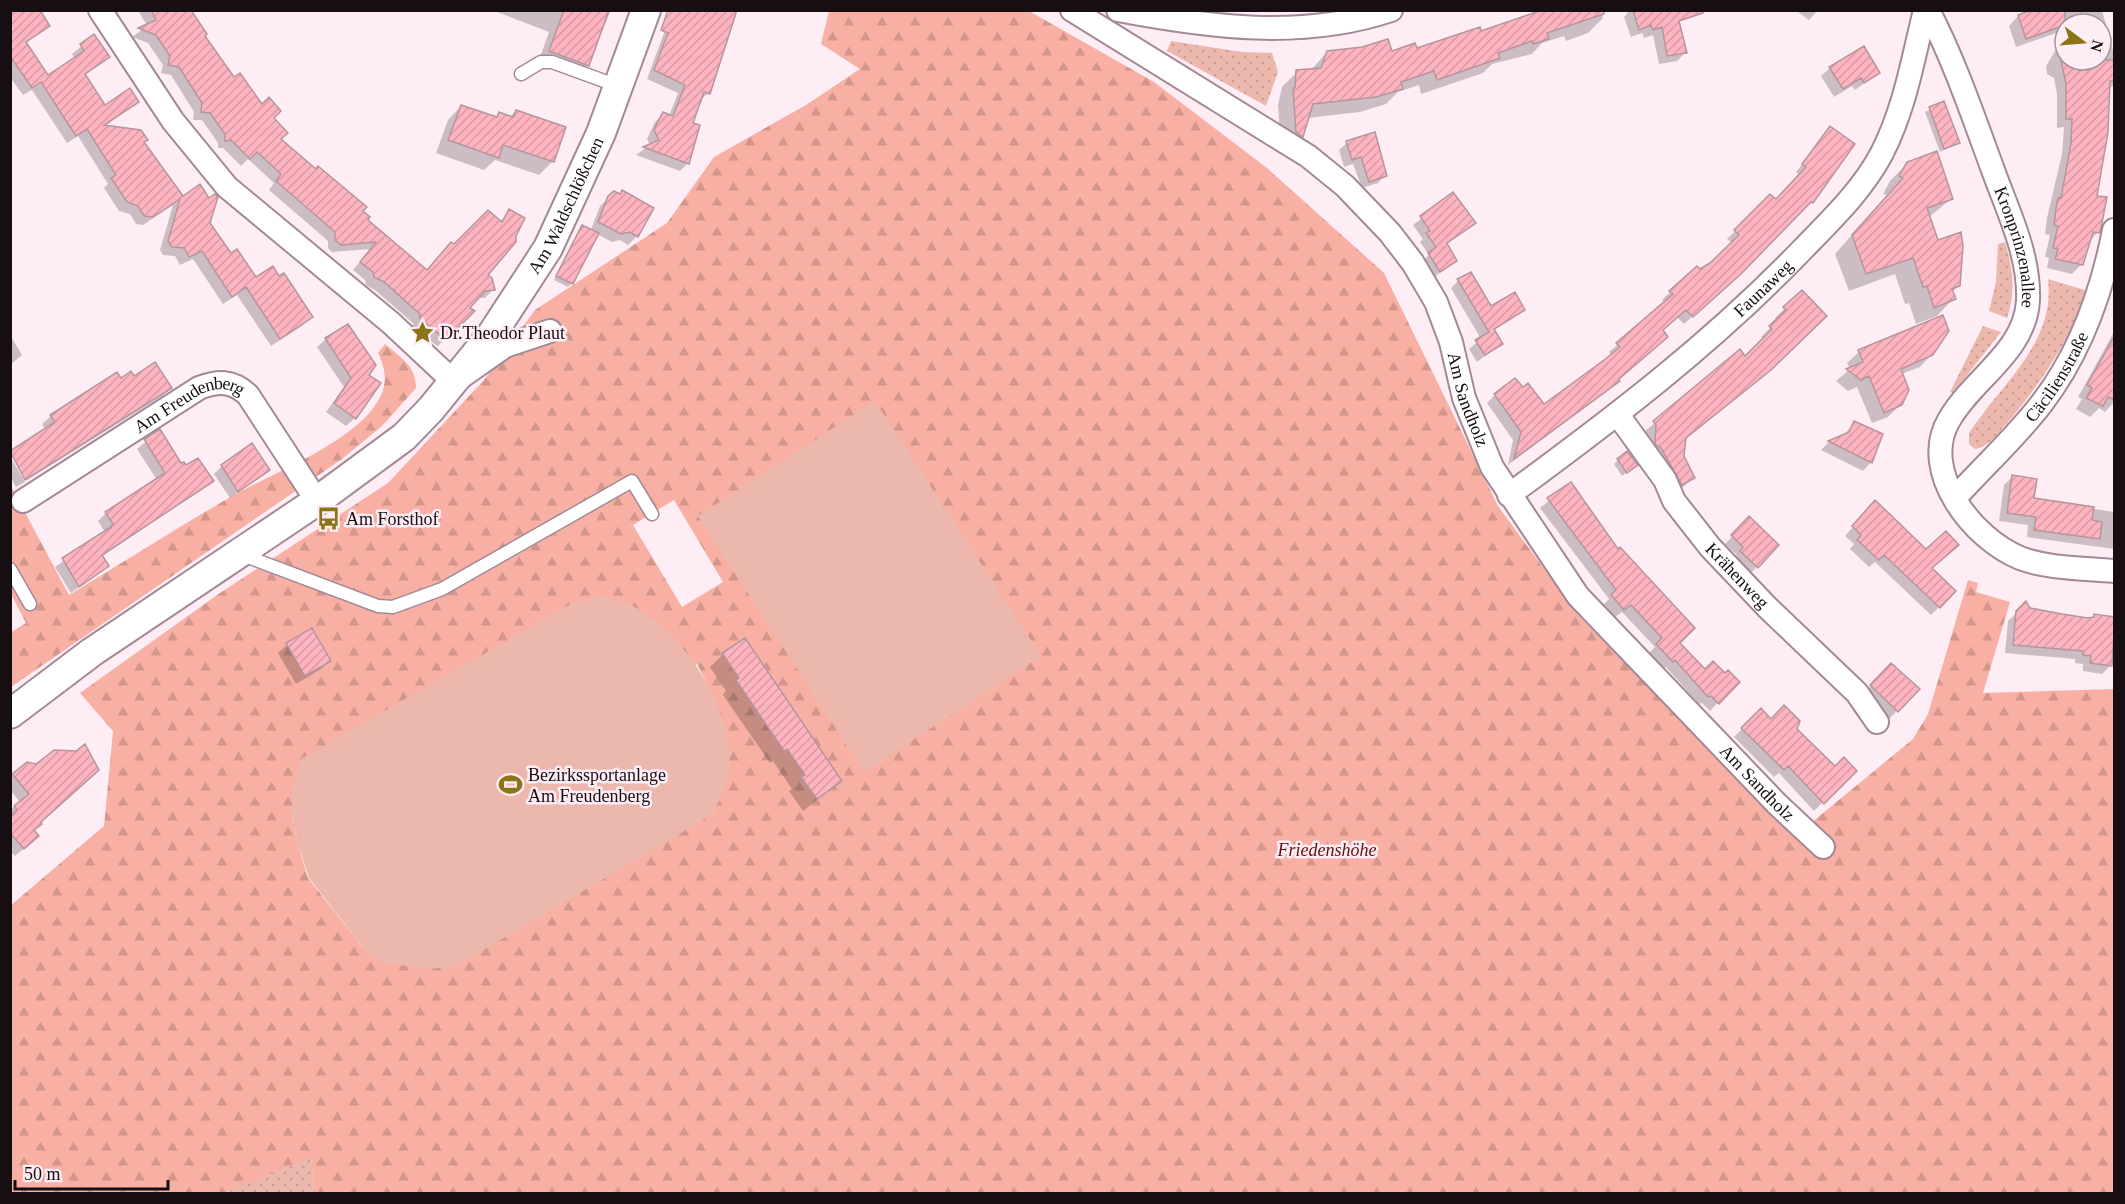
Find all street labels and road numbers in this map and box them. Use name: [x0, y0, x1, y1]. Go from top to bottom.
street label: Am Waldschlößchen: [524, 134, 608, 278]
street label: Kronprinzenallee: [1990, 184, 2038, 309]
street label: Faunaweg: [1730, 255, 1797, 321]
street label: Cäcilienstraße: [2021, 329, 2092, 426]
street label: Am Sandholz: [1444, 350, 1493, 450]
street label: Am Freudenberg: [130, 373, 249, 437]
street label: Krähenweg: [1701, 539, 1773, 613]
street label: Am Sandholz: [1716, 741, 1799, 825]

